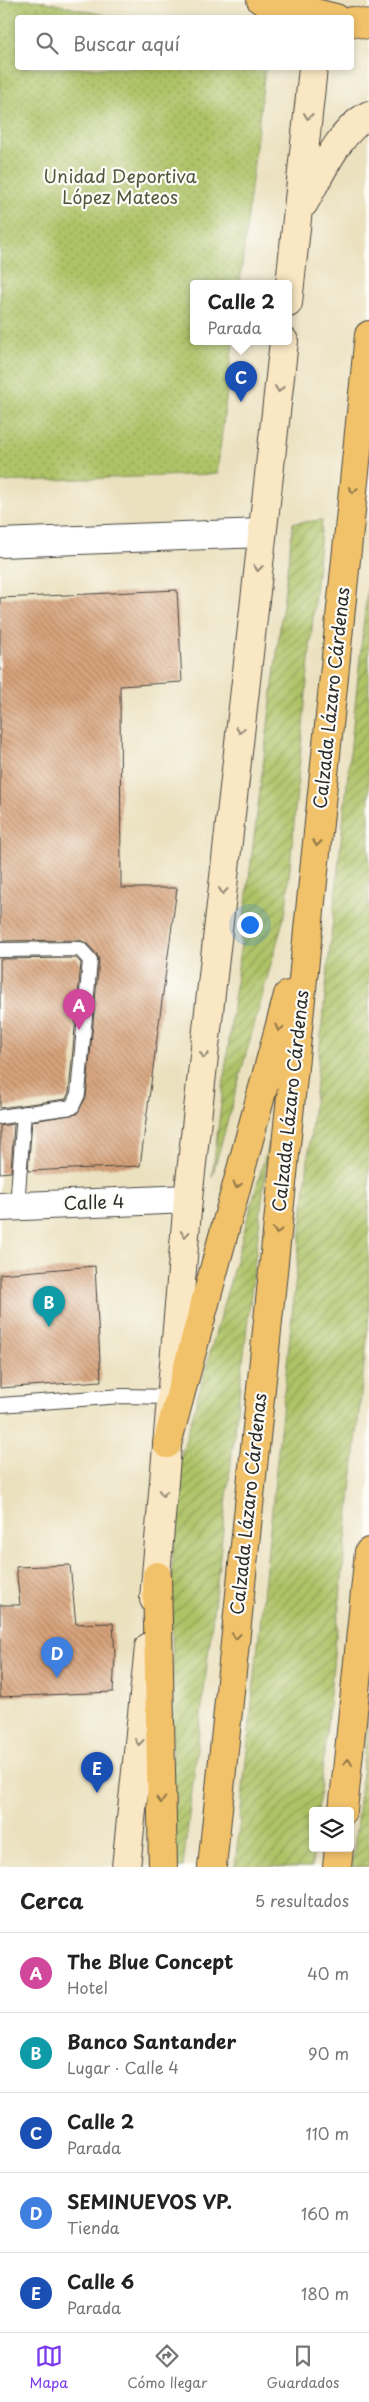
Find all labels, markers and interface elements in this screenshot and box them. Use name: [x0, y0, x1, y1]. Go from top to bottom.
search box: [15, 15, 354, 70]
icon: search: [33, 29, 61, 57]
text: Buscar aquí: [73, 29, 180, 57]
one-way arrow: [303, 112, 314, 120]
park label: Unidad Deportiva López Mateos: [43, 162, 197, 210]
popup: [190, 280, 292, 345]
text: Calle 2: [207, 287, 275, 315]
text: Parada: [207, 315, 262, 339]
pin: C: [225, 361, 257, 402]
one-way arrow: [274, 385, 285, 393]
one-way arrow: [348, 486, 359, 494]
one-way arrow: [253, 564, 264, 572]
street label: Calzada Lázaro Cárdenas: [305, 586, 356, 810]
one-way arrow: [235, 726, 246, 734]
one-way arrow: [312, 839, 323, 847]
one-way arrow: [218, 887, 229, 895]
your location: [237, 912, 263, 938]
pin: A: [63, 989, 95, 1030]
street label: Calzada Lázaro Cárdenas: [264, 989, 315, 1213]
one-way arrow: [274, 1024, 285, 1033]
one-way arrow: [199, 1052, 210, 1060]
one-way arrow: [232, 1181, 243, 1190]
street label: Calle 4: [63, 1187, 125, 1216]
one-way arrow: [272, 1227, 283, 1235]
one-way arrow: [180, 1230, 191, 1238]
pin: B: [33, 1286, 65, 1327]
street label: Calzada Lázaro Cárdenas: [222, 1392, 273, 1616]
one-way arrow: [158, 1489, 169, 1497]
one-way arrow: [230, 1633, 241, 1641]
pin: D: [41, 1637, 73, 1678]
one-way arrow: [134, 1738, 145, 1746]
pin: E: [81, 1752, 113, 1793]
one-way arrow: [342, 1758, 353, 1766]
one-way arrow: [156, 1796, 166, 1804]
map controls: [309, 1807, 354, 1852]
button: layers: [309, 1807, 354, 1852]
text: Cerca: [20, 1884, 84, 1916]
text: 5 resultados: [255, 1888, 349, 1912]
text: The Blue Concept: [67, 1947, 233, 1975]
text: A: [30, 1961, 42, 1985]
text: 40 m: [307, 1961, 349, 1985]
text: Hotel: [67, 1975, 108, 1999]
text: Banco Santander: [67, 2027, 236, 2055]
text: B: [31, 2041, 41, 2065]
text: 90 m: [308, 2041, 349, 2065]
text: Lugar · Calle 4: [67, 2055, 179, 2079]
text: Calle 2: [67, 2107, 134, 2135]
text: C: [30, 2121, 42, 2145]
text: 110 m: [306, 2121, 349, 2145]
text: Parada: [67, 2135, 121, 2159]
text: SEMINUEVOS VP.: [67, 2187, 232, 2215]
text: D: [30, 2201, 42, 2225]
text: 160 m: [301, 2201, 349, 2225]
text: Tienda: [67, 2215, 120, 2239]
text: Calle 6: [67, 2267, 134, 2295]
text: E: [31, 2281, 41, 2305]
text: 180 m: [301, 2281, 349, 2305]
text: Parada: [67, 2295, 121, 2319]
tab: Mapa: [30, 2342, 68, 2393]
tab: Cómo llegar: [127, 2342, 207, 2393]
tab: Guardados: [267, 2342, 339, 2393]

